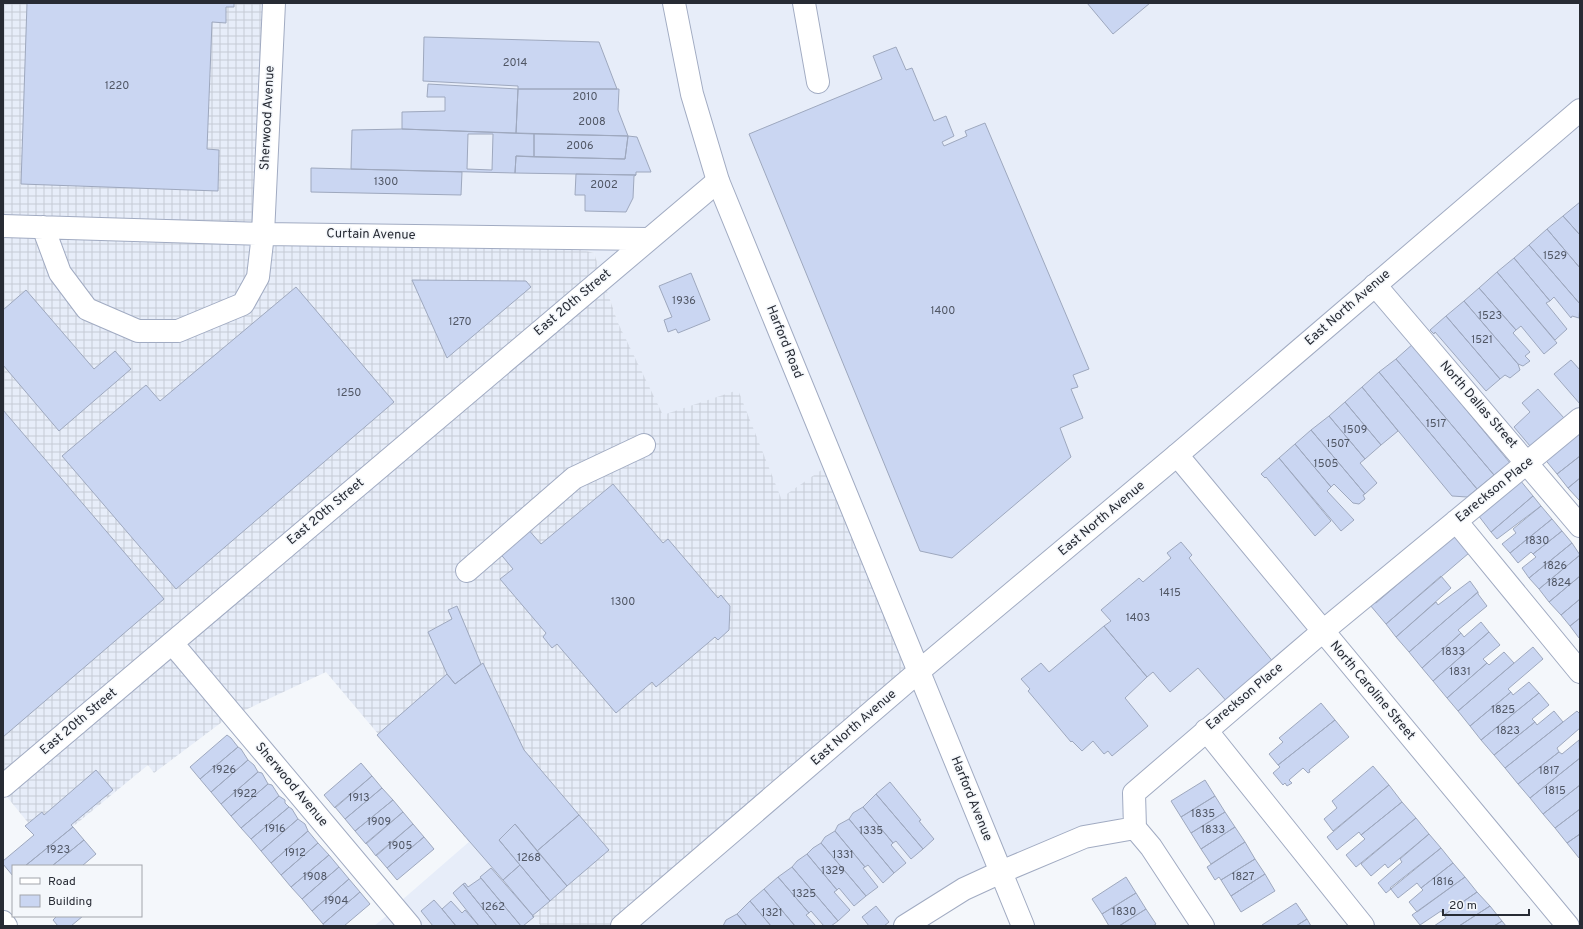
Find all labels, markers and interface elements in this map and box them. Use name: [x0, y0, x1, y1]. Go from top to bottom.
house number: 2014: [503, 56, 527, 70]
street label: Sherwood Avenue: [257, 65, 279, 171]
house number: 1220: [105, 79, 129, 93]
house number: 2010: [573, 90, 597, 104]
house number: 2008: [578, 115, 606, 129]
house number: 2006: [566, 139, 594, 153]
house number: 1300: [374, 175, 398, 189]
house number: 2002: [590, 178, 618, 192]
street label: Curtain Avenue: [326, 226, 416, 244]
house number: 1529: [1543, 249, 1567, 263]
street label: East 20th Street: [531, 266, 615, 340]
street label: East North Avenue: [1302, 266, 1394, 350]
house number: 1936: [672, 294, 696, 308]
street label: Harford Road: [762, 303, 806, 381]
house number: 1400: [931, 304, 955, 318]
house number: 1523: [1478, 309, 1502, 323]
house number: 1270: [448, 315, 472, 329]
house number: 1521: [1471, 333, 1493, 347]
street label: North Dallas Street: [1436, 358, 1520, 452]
house number: 1250: [337, 386, 361, 400]
house number: 1517: [1426, 417, 1447, 431]
house number: 1509: [1343, 423, 1367, 437]
house number: 1507: [1326, 437, 1350, 451]
street label: Eareckson Place: [1453, 454, 1537, 526]
house number: 1505: [1314, 457, 1339, 471]
street label: East 20th Street: [284, 475, 368, 549]
street label: East North Avenue: [1055, 478, 1149, 560]
house number: 1830: [1525, 534, 1549, 548]
house number: 1826: [1543, 559, 1567, 573]
house number: 1824: [1547, 576, 1571, 590]
house number: 1415: [1159, 586, 1181, 600]
house number: 1300: [611, 595, 635, 609]
house number: 1403: [1126, 611, 1150, 625]
street label: North Caroline Street: [1326, 638, 1418, 744]
house number: 1833: [1441, 645, 1465, 659]
street label: Eareckson Place: [1203, 660, 1287, 734]
house number: 1831: [1449, 665, 1471, 679]
street label: East 20th Street: [37, 685, 121, 759]
street label: East North Avenue: [808, 686, 900, 770]
house number: 1825: [1491, 703, 1515, 717]
house number: 1823: [1496, 724, 1520, 738]
street label: Sherwood Avenue: [251, 740, 331, 830]
street label: Harford Avenue: [947, 754, 995, 844]
house number: 1926: [212, 763, 236, 777]
house number: 1817: [1539, 764, 1560, 778]
house number: 1815: [1544, 784, 1566, 798]
house number: 1922: [233, 787, 257, 801]
house number: 1913: [348, 791, 370, 805]
house number: 1835: [1191, 807, 1215, 821]
house number: 1909: [367, 815, 391, 829]
house number: 1916: [264, 822, 286, 836]
house number: 1833: [1201, 823, 1225, 837]
house number: 1335: [859, 824, 883, 838]
house number: 1905: [388, 839, 412, 853]
house number: 1923: [46, 843, 70, 857]
house number: 1912: [284, 846, 306, 860]
house number: 1331: [832, 848, 854, 862]
house number: 1268: [517, 851, 541, 865]
house number: 1329: [821, 864, 845, 878]
legend: [12, 865, 142, 917]
house number: 1908: [303, 870, 327, 884]
house number: 1827: [1232, 870, 1255, 884]
text: Road: [48, 874, 76, 890]
house number: 1816: [1432, 875, 1454, 889]
house number: 1325: [792, 887, 816, 901]
scale bar: [1443, 891, 1529, 917]
text: Building: [48, 894, 92, 910]
house number: 1904: [324, 894, 348, 908]
text: 20 m: [1449, 898, 1477, 914]
house number: 1262: [481, 900, 505, 914]
house number: 1830: [1112, 905, 1136, 919]
house number: 1321: [761, 906, 783, 920]

